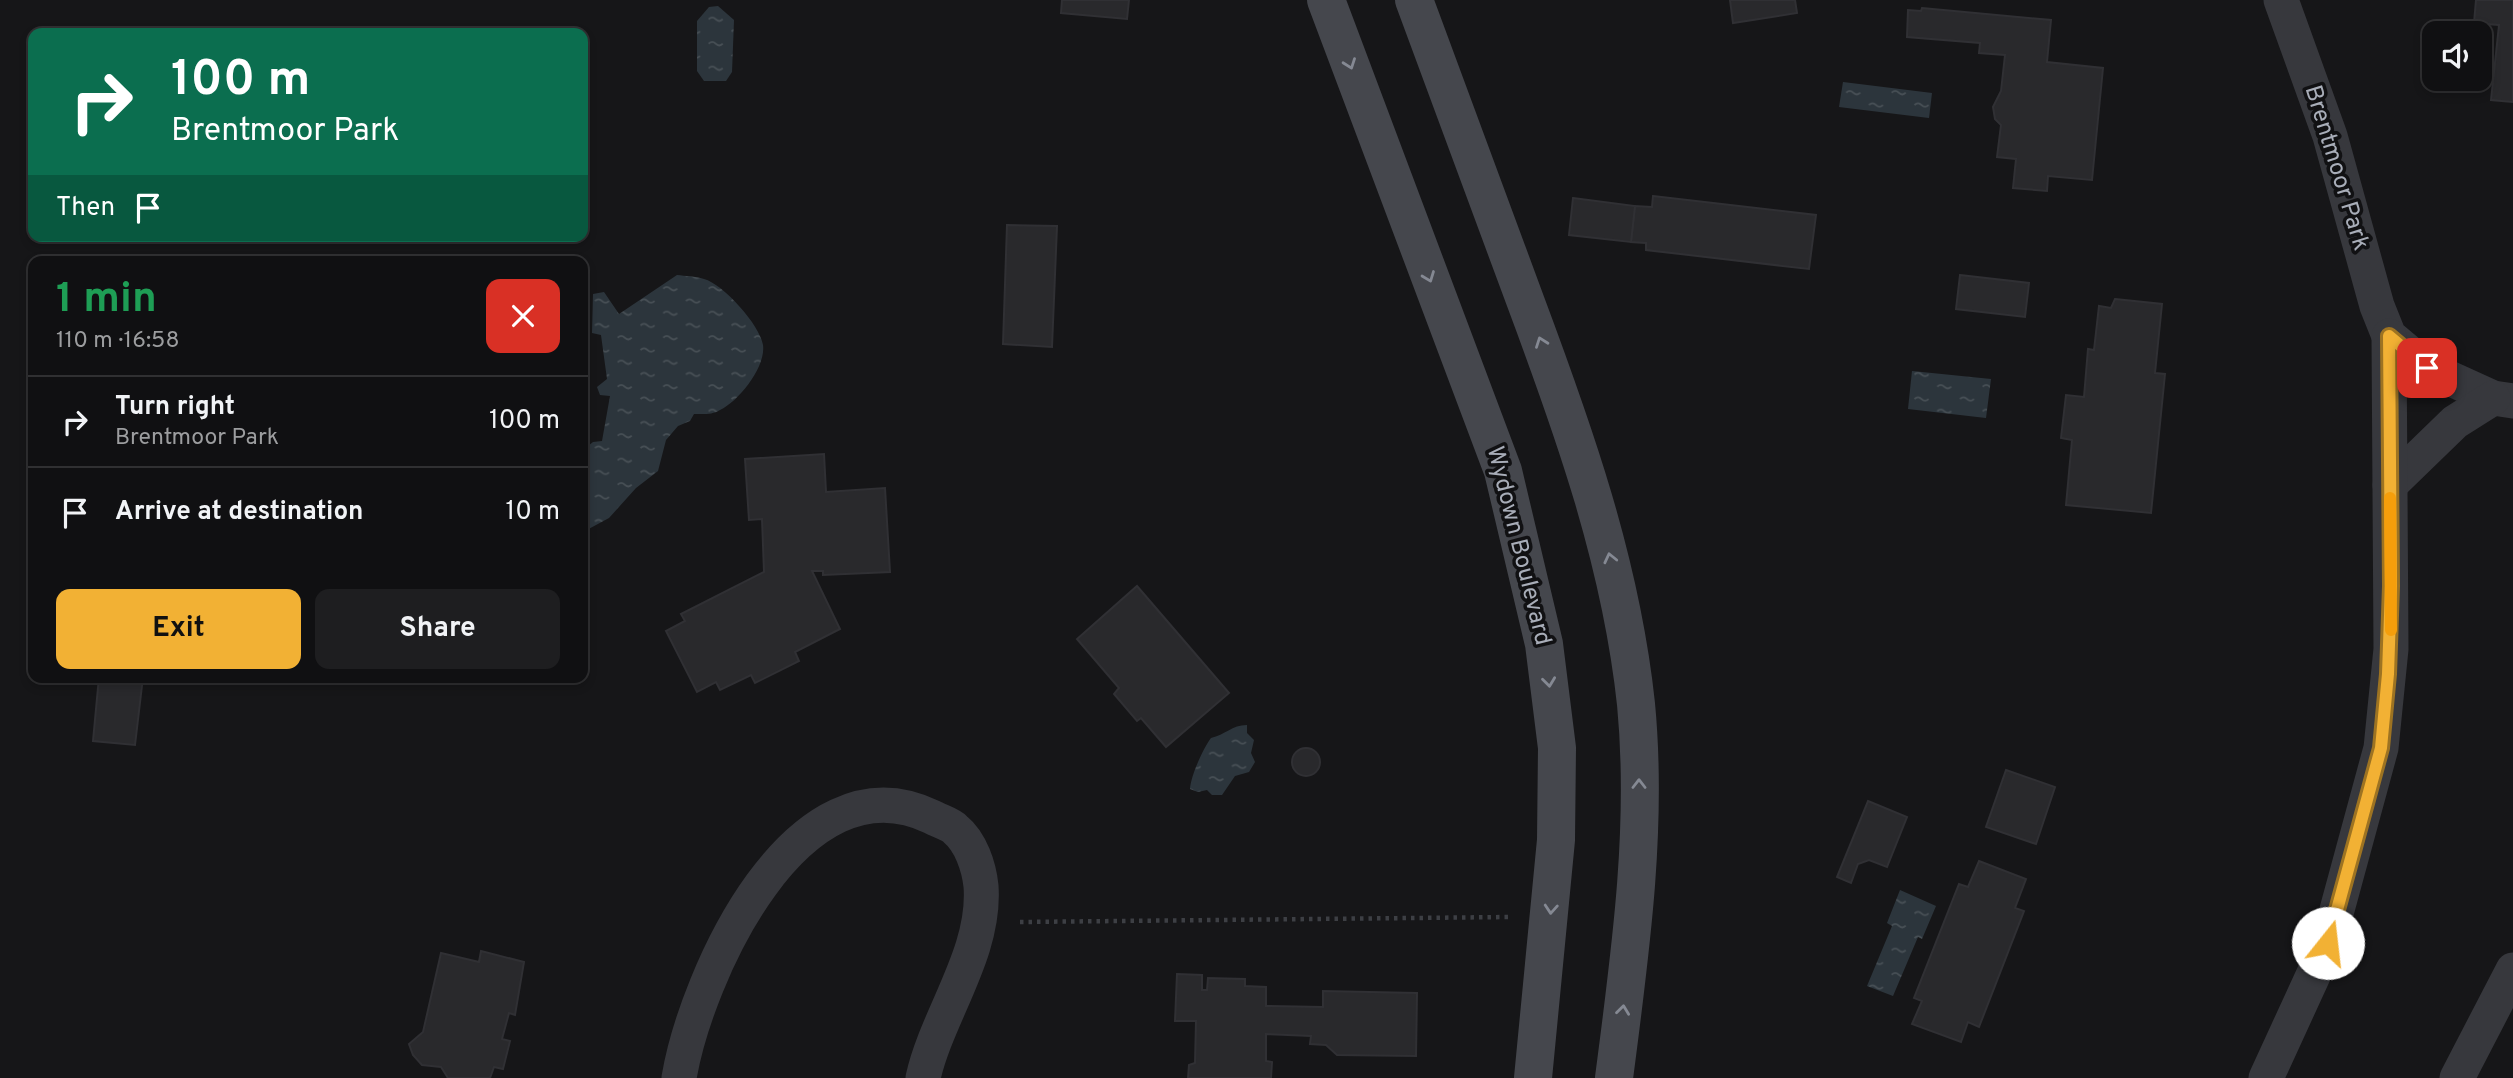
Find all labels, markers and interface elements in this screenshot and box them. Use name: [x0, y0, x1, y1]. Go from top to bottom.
map controls: [2422, 21, 2492, 91]
button: sound: [2422, 21, 2492, 91]
text: 100 m: [171, 51, 310, 113]
icon: right: [56, 56, 147, 147]
one-way arrow: [1342, 58, 1356, 70]
street label: Brentmoor Park: [2297, 82, 2375, 254]
text: Brentmoor Park: [171, 112, 399, 152]
icon: arrive: [129, 189, 167, 227]
text: Then: [56, 192, 115, 225]
one-way arrow: [1421, 271, 1435, 283]
text: 1 min: [56, 274, 157, 327]
button: close: [486, 279, 560, 353]
text: 110 m · 16:58: [56, 327, 179, 356]
one-way arrow: [1535, 336, 1549, 348]
pin: [2397, 338, 2457, 398]
icon: arrive: [2408, 349, 2446, 387]
text: Turn right: [115, 391, 235, 424]
icon: right: [56, 403, 94, 441]
text: 100 m: [489, 405, 560, 438]
text: Brentmoor Park: [115, 424, 279, 453]
street label: Wydown Boulevard: [1479, 443, 1557, 649]
icon: arrive: [56, 494, 94, 532]
text: Arrive at destination: [115, 496, 363, 529]
text: 10 m: [505, 496, 560, 529]
one-way arrow: [1604, 553, 1618, 565]
button: Exit: [56, 589, 301, 669]
button: Share: [315, 589, 560, 669]
one-way arrow: [1542, 676, 1557, 688]
one-way arrow: [1631, 778, 1647, 788]
one-way arrow: [1544, 904, 1559, 915]
position arrow: [2291, 906, 2365, 980]
one-way arrow: [1616, 1004, 1631, 1016]

